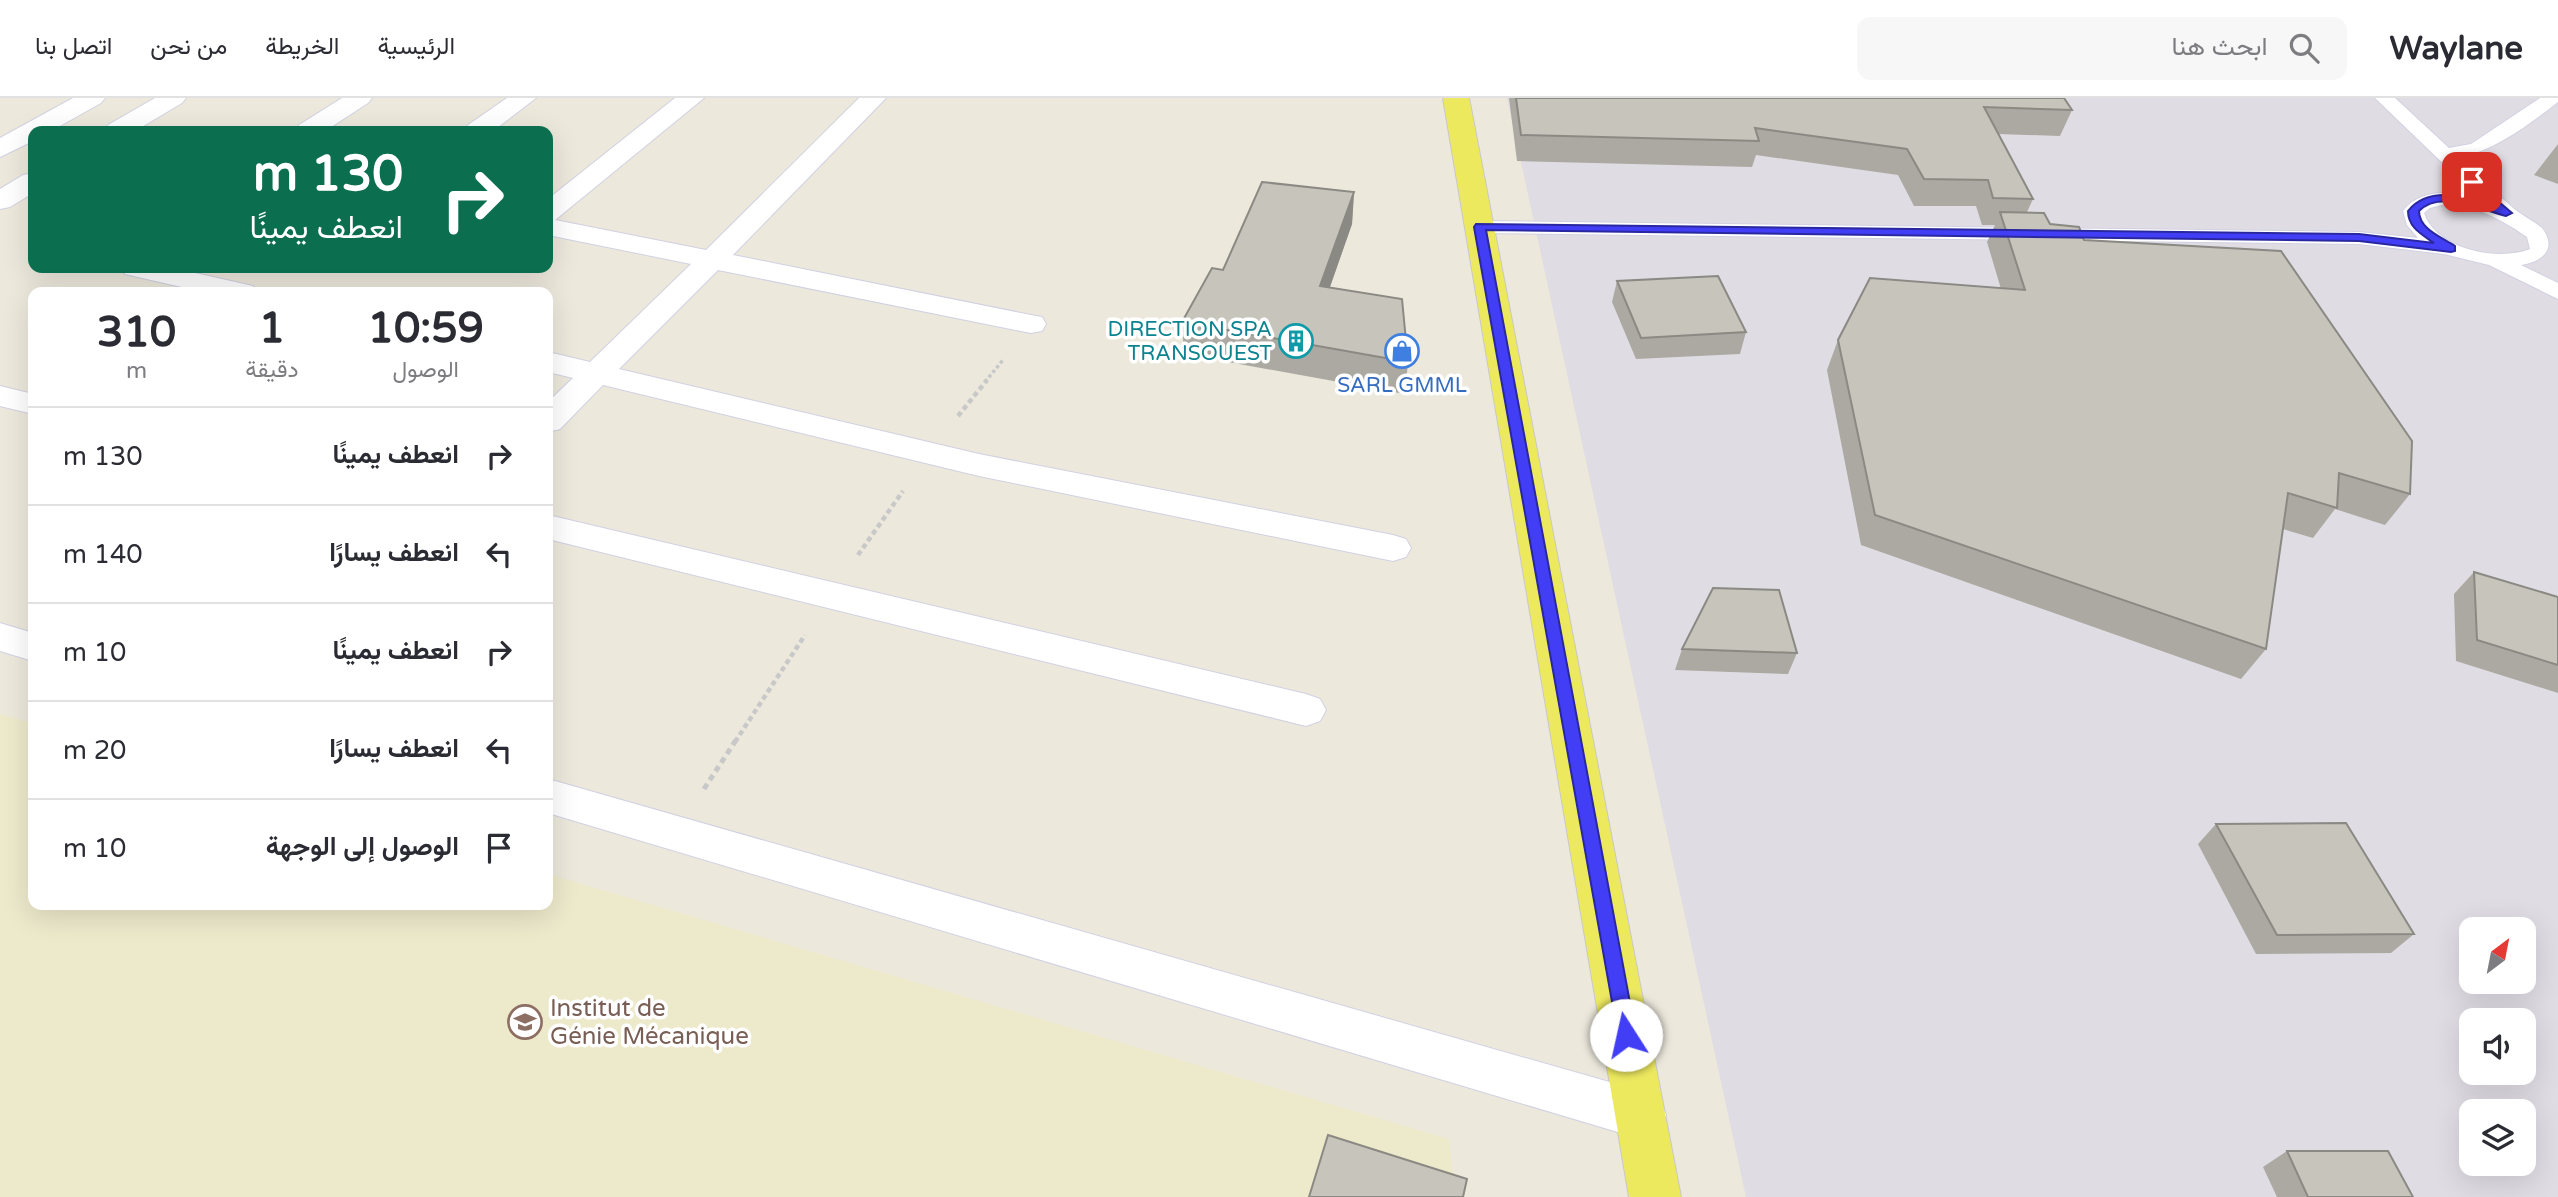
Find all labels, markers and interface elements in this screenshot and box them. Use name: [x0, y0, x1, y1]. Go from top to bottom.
search box: [1857, 17, 2347, 80]
icon: search: [2285, 29, 2323, 67]
text: Waylane: [2389, 29, 2523, 68]
text: ابحث هنا: [2171, 31, 2267, 62]
text: اتصل بنا: [35, 32, 112, 61]
text: من نحن: [150, 32, 227, 61]
text: الخريطة: [265, 32, 339, 61]
text: الرئيسية: [377, 32, 455, 61]
text: 130 m: [253, 145, 403, 204]
pin: [2442, 152, 2502, 212]
icon: right: [427, 154, 518, 245]
icon: arrive: [2453, 163, 2491, 201]
text: انعطف يمينًا: [249, 209, 403, 247]
text: 1: [259, 303, 285, 354]
text: 10:59: [368, 303, 484, 354]
text: 310: [97, 307, 176, 358]
place label: DIRECTION SPA TRANSOUEST: [1108, 317, 1272, 366]
building icon: DIRECTION SPA TRANSOUEST: [1277, 322, 1315, 360]
shop icon: SARL GMML: [1383, 332, 1421, 370]
text: دقيقة: [245, 356, 298, 384]
text: الوصول: [393, 356, 459, 384]
text: m: [126, 357, 147, 385]
place label: SARL GMML: [1337, 373, 1467, 398]
icon: right: [480, 437, 518, 475]
text: انعطف يمينًا: [332, 439, 459, 470]
text: 130 m: [63, 441, 143, 472]
icon: left: [480, 535, 518, 573]
text: انعطف يسارًا: [329, 537, 459, 568]
text: 140 m: [63, 539, 143, 570]
icon: right: [480, 633, 518, 671]
text: انعطف يمينًا: [332, 635, 459, 666]
text: 10 m: [63, 637, 126, 668]
icon: left: [480, 731, 518, 769]
text: انعطف يسارًا: [329, 733, 459, 764]
text: 20 m: [63, 735, 126, 766]
icon: arrive: [480, 829, 518, 867]
text: الوصول إلى الوجهة: [266, 831, 459, 862]
text: 10 m: [63, 833, 126, 864]
north arrow: [2459, 917, 2536, 994]
map controls: [2459, 917, 2536, 1176]
place label: Institut de Génie Mécanique: [550, 994, 749, 1051]
position arrow: [1589, 998, 1663, 1072]
school or university icon: Institut de Génie Mécanique: [506, 1003, 544, 1041]
button: sound: [2459, 1008, 2536, 1085]
button: layers: [2459, 1099, 2536, 1176]

